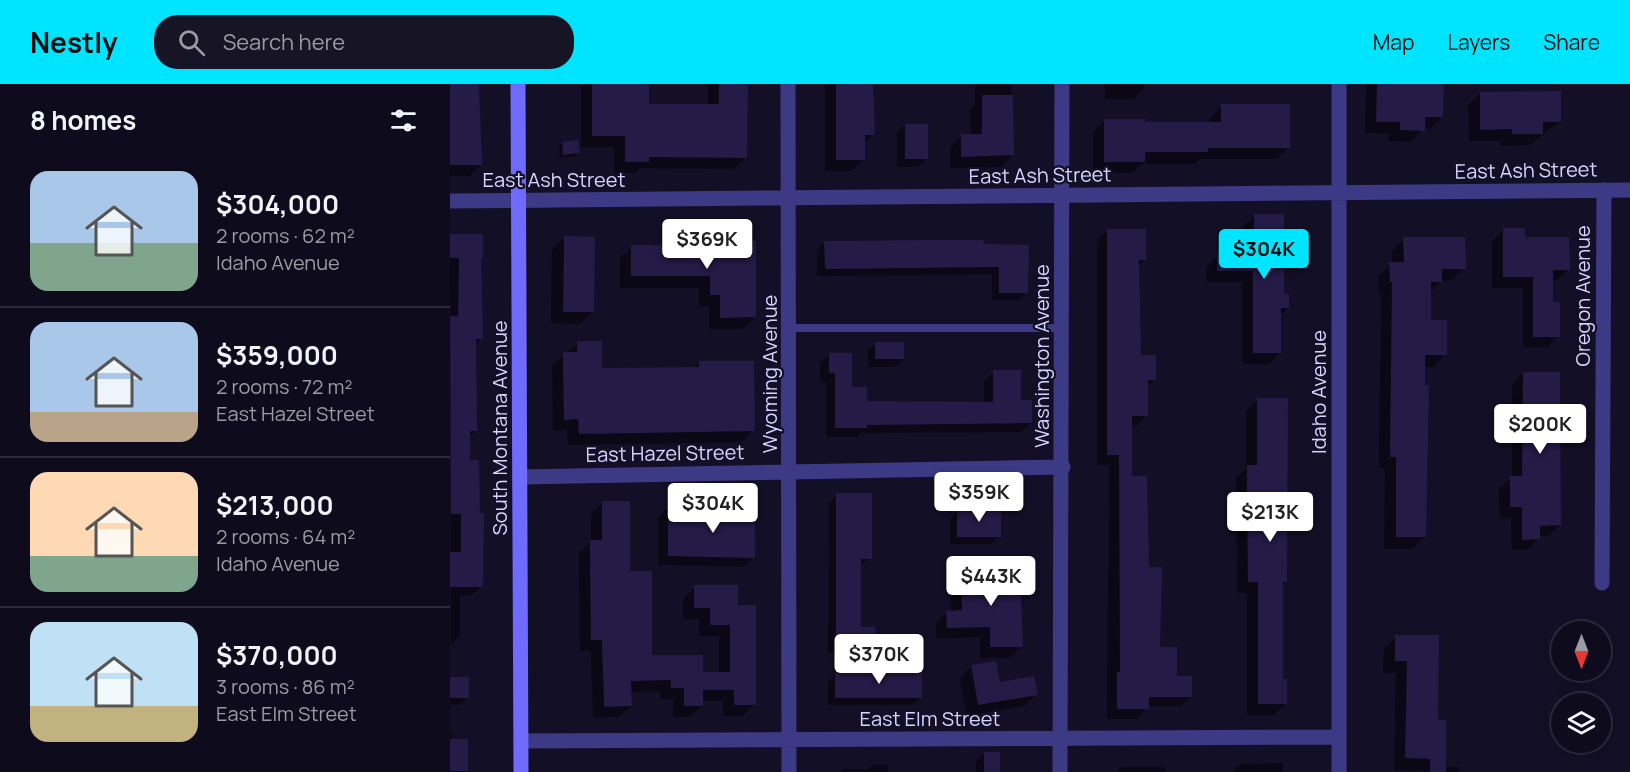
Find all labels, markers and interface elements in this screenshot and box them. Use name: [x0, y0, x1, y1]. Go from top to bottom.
search box: [154, 15, 574, 69]
text: Nestly: [30, 23, 118, 61]
icon: search: [175, 26, 208, 59]
text: Search here: [223, 27, 345, 57]
text: Map: [1373, 28, 1414, 56]
text: Layers: [1447, 28, 1510, 56]
text: Share: [1543, 28, 1600, 56]
text: 8 homes: [30, 102, 136, 138]
icon: filters: [387, 104, 420, 137]
street label: East Ash Street: [1454, 155, 1598, 185]
street label: East Ash Street: [968, 160, 1112, 190]
street label: East Ash Street: [483, 166, 625, 193]
text: $304,000: [216, 186, 339, 222]
icon: home: [78, 195, 150, 267]
pin: $369K: [665, 219, 749, 270]
text: 2 rooms · 62 m²: [216, 222, 355, 249]
text: $369K: [676, 225, 738, 252]
street label: Oregon Avenue: [1569, 225, 1596, 367]
pin: $304K: [1222, 229, 1306, 280]
text: $304K: [1233, 235, 1295, 262]
text: Idaho Avenue: [216, 249, 340, 276]
street label: Washington Avenue: [1028, 264, 1055, 448]
street label: Wyoming Avenue: [756, 295, 783, 453]
street label: South Montana Avenue: [486, 320, 513, 536]
street label: Idaho Avenue: [1305, 330, 1332, 454]
text: $359,000: [216, 337, 338, 373]
icon: home: [78, 346, 150, 418]
text: 2 rooms · 72 m²: [216, 373, 352, 400]
text: East Hazel Street: [216, 400, 375, 427]
pin: $200K: [1498, 404, 1582, 455]
text: $200K: [1508, 410, 1572, 437]
street label: East Hazel Street: [585, 438, 745, 468]
pin: $359K: [937, 472, 1021, 523]
text: $359K: [948, 478, 1010, 505]
pin: $304K: [671, 483, 755, 534]
text: $213,000: [216, 487, 334, 523]
text: $304K: [682, 489, 744, 516]
pin: $213K: [1228, 492, 1312, 543]
icon: home: [78, 496, 150, 568]
text: $213K: [1241, 498, 1299, 525]
text: 2 rooms · 64 m²: [216, 523, 355, 550]
text: Idaho Avenue: [216, 550, 340, 577]
pin: $443K: [949, 556, 1033, 607]
text: $443K: [960, 562, 1022, 589]
north arrow: [1551, 621, 1611, 681]
map controls: [1551, 621, 1611, 753]
pin: $370K: [837, 634, 921, 685]
text: $370,000: [216, 637, 338, 673]
text: $370K: [849, 640, 909, 667]
icon: home: [78, 646, 150, 718]
text: 3 rooms · 86 m²: [216, 673, 355, 700]
button: layers: [1551, 693, 1611, 753]
text: East Elm Street: [216, 700, 357, 727]
street label: East Elm Street: [860, 705, 1000, 732]

